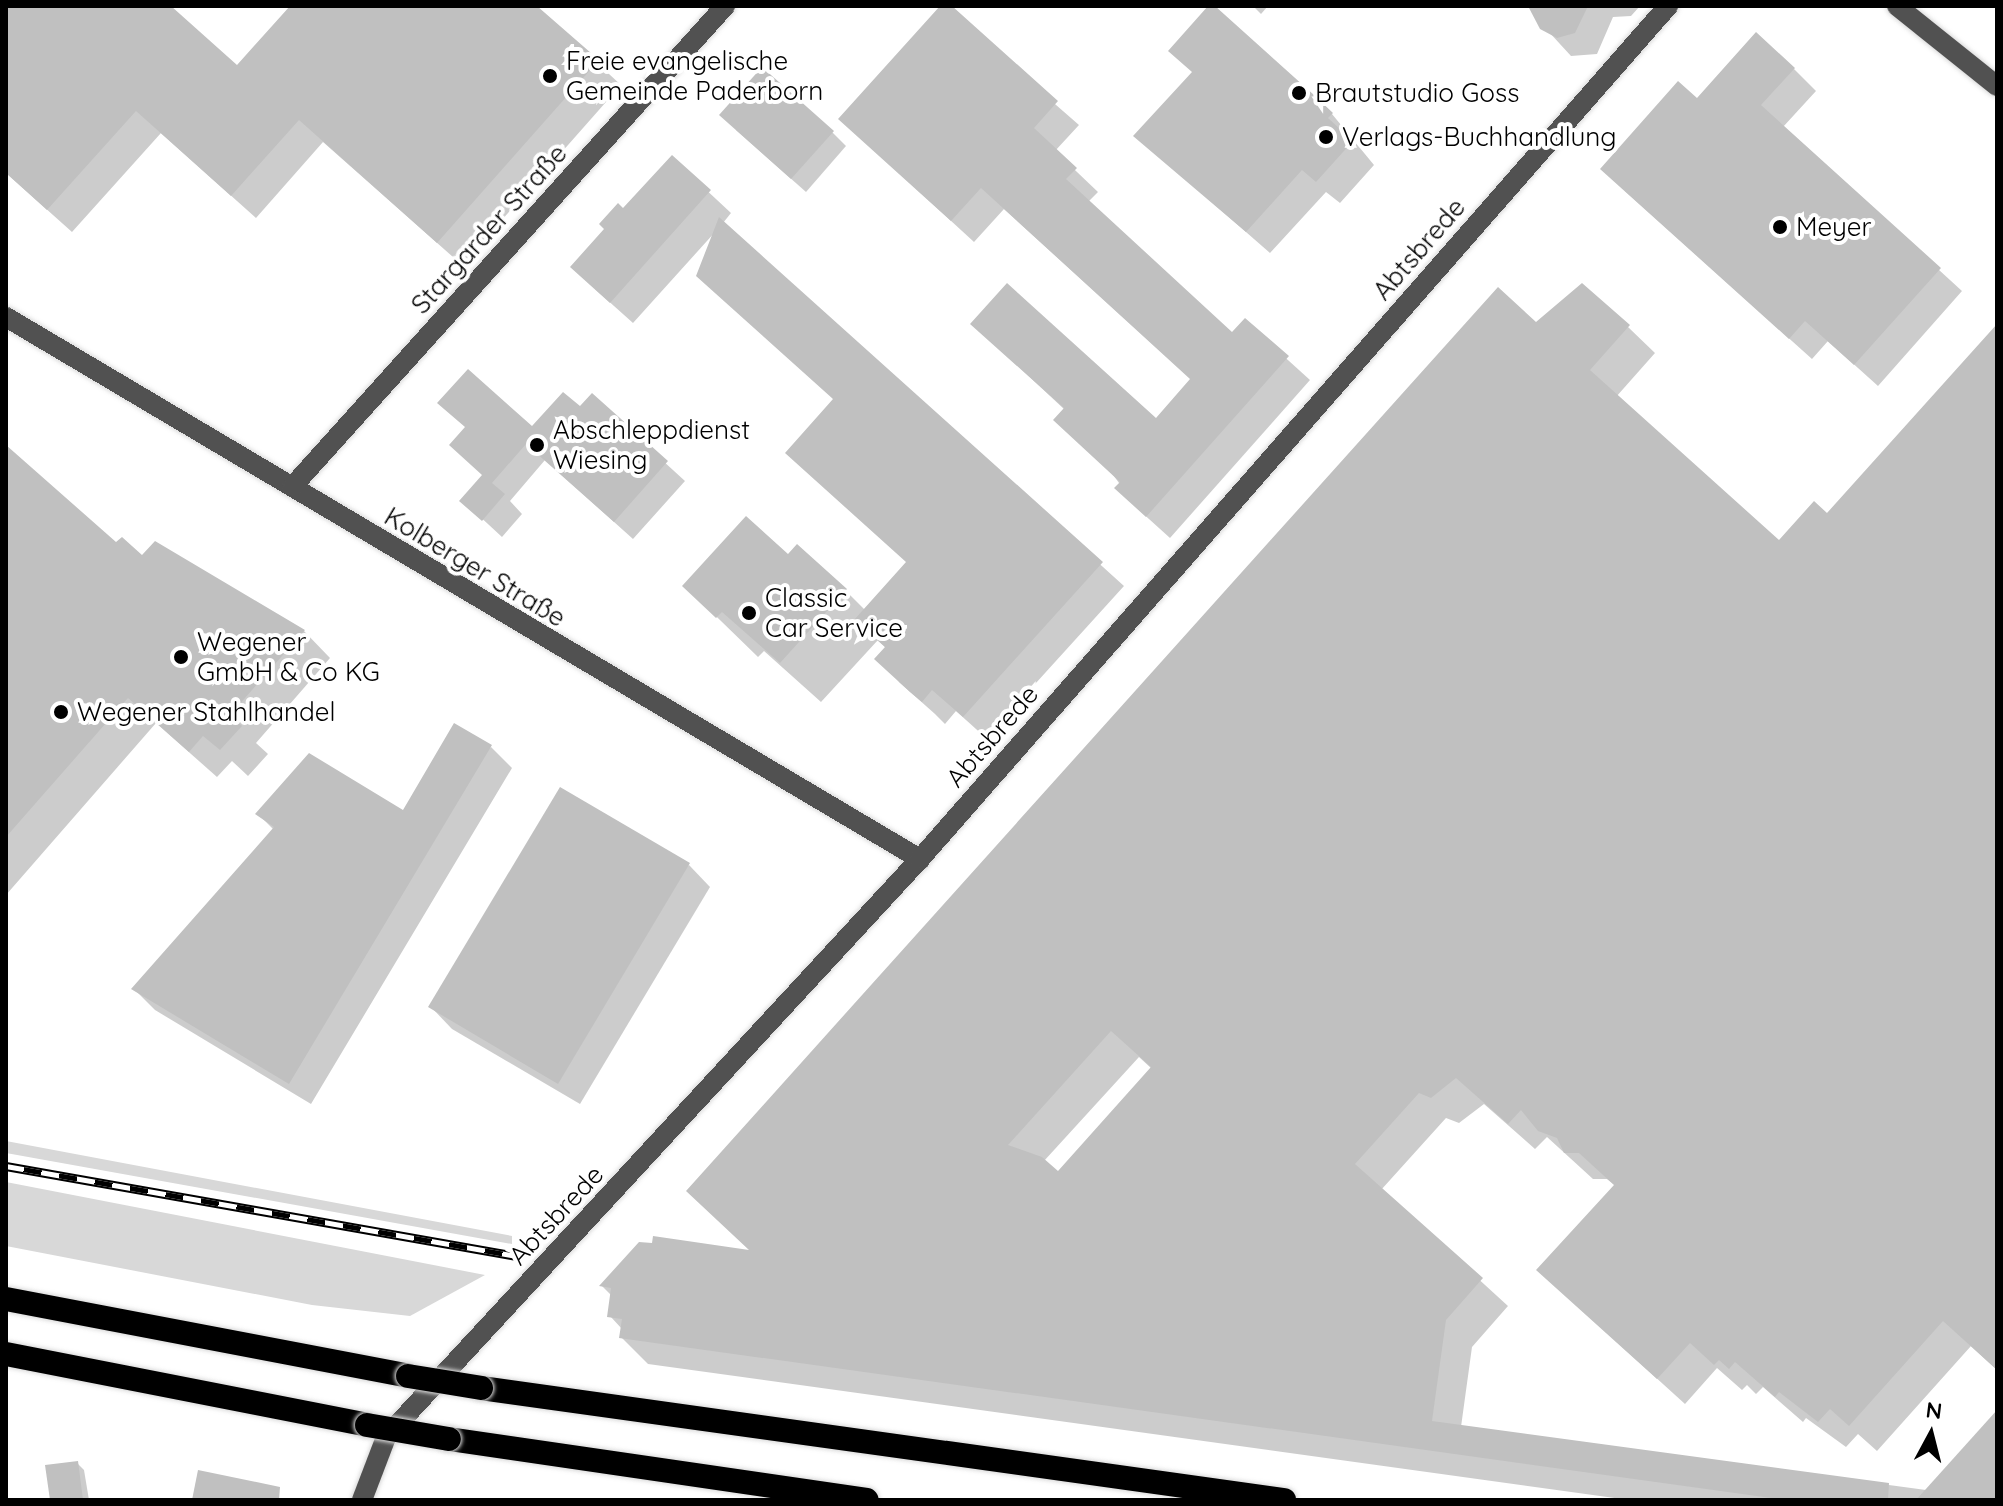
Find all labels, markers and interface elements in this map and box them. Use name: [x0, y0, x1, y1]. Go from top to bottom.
place label: Freie evangelische Gemeinde Paderborn: [566, 45, 823, 106]
marker: Freie evangelische Gemeinde Paderborn: [541, 67, 559, 85]
place label: Brautstudio Goss: [1315, 77, 1519, 109]
marker: Brautstudio Goss: [1290, 84, 1308, 102]
place label: Verlags-Buchhandlung: [1342, 121, 1617, 153]
marker: Verlags-Buchhandlung: [1317, 128, 1335, 146]
street label: Stargarder Straße: [405, 138, 573, 320]
street label: Abtsbrede: [1366, 192, 1472, 306]
place label: Meyer: [1796, 211, 1871, 243]
marker: Meyer: [1771, 218, 1789, 236]
place label: Abschleppdienst Wiesing: [553, 414, 750, 476]
marker: Abschleppdienst Wiesing: [528, 436, 546, 454]
street label: Kolberger Straße: [379, 501, 571, 633]
place label: Classic Car Service: [765, 582, 903, 644]
marker: Classic Car Service: [740, 604, 758, 622]
place label: Wegener GmbH & Co KG: [197, 626, 380, 688]
marker: Wegener GmbH & Co KG: [172, 648, 190, 666]
street label: Abtsbrede: [939, 679, 1045, 793]
place label: Wegener Stahlhandel: [77, 696, 335, 728]
marker: Wegener Stahlhandel: [52, 703, 70, 721]
street label: Abtsbrede: [502, 1159, 610, 1271]
north arrow: [1891, 1394, 1971, 1474]
text: N: [1924, 1395, 1944, 1425]

